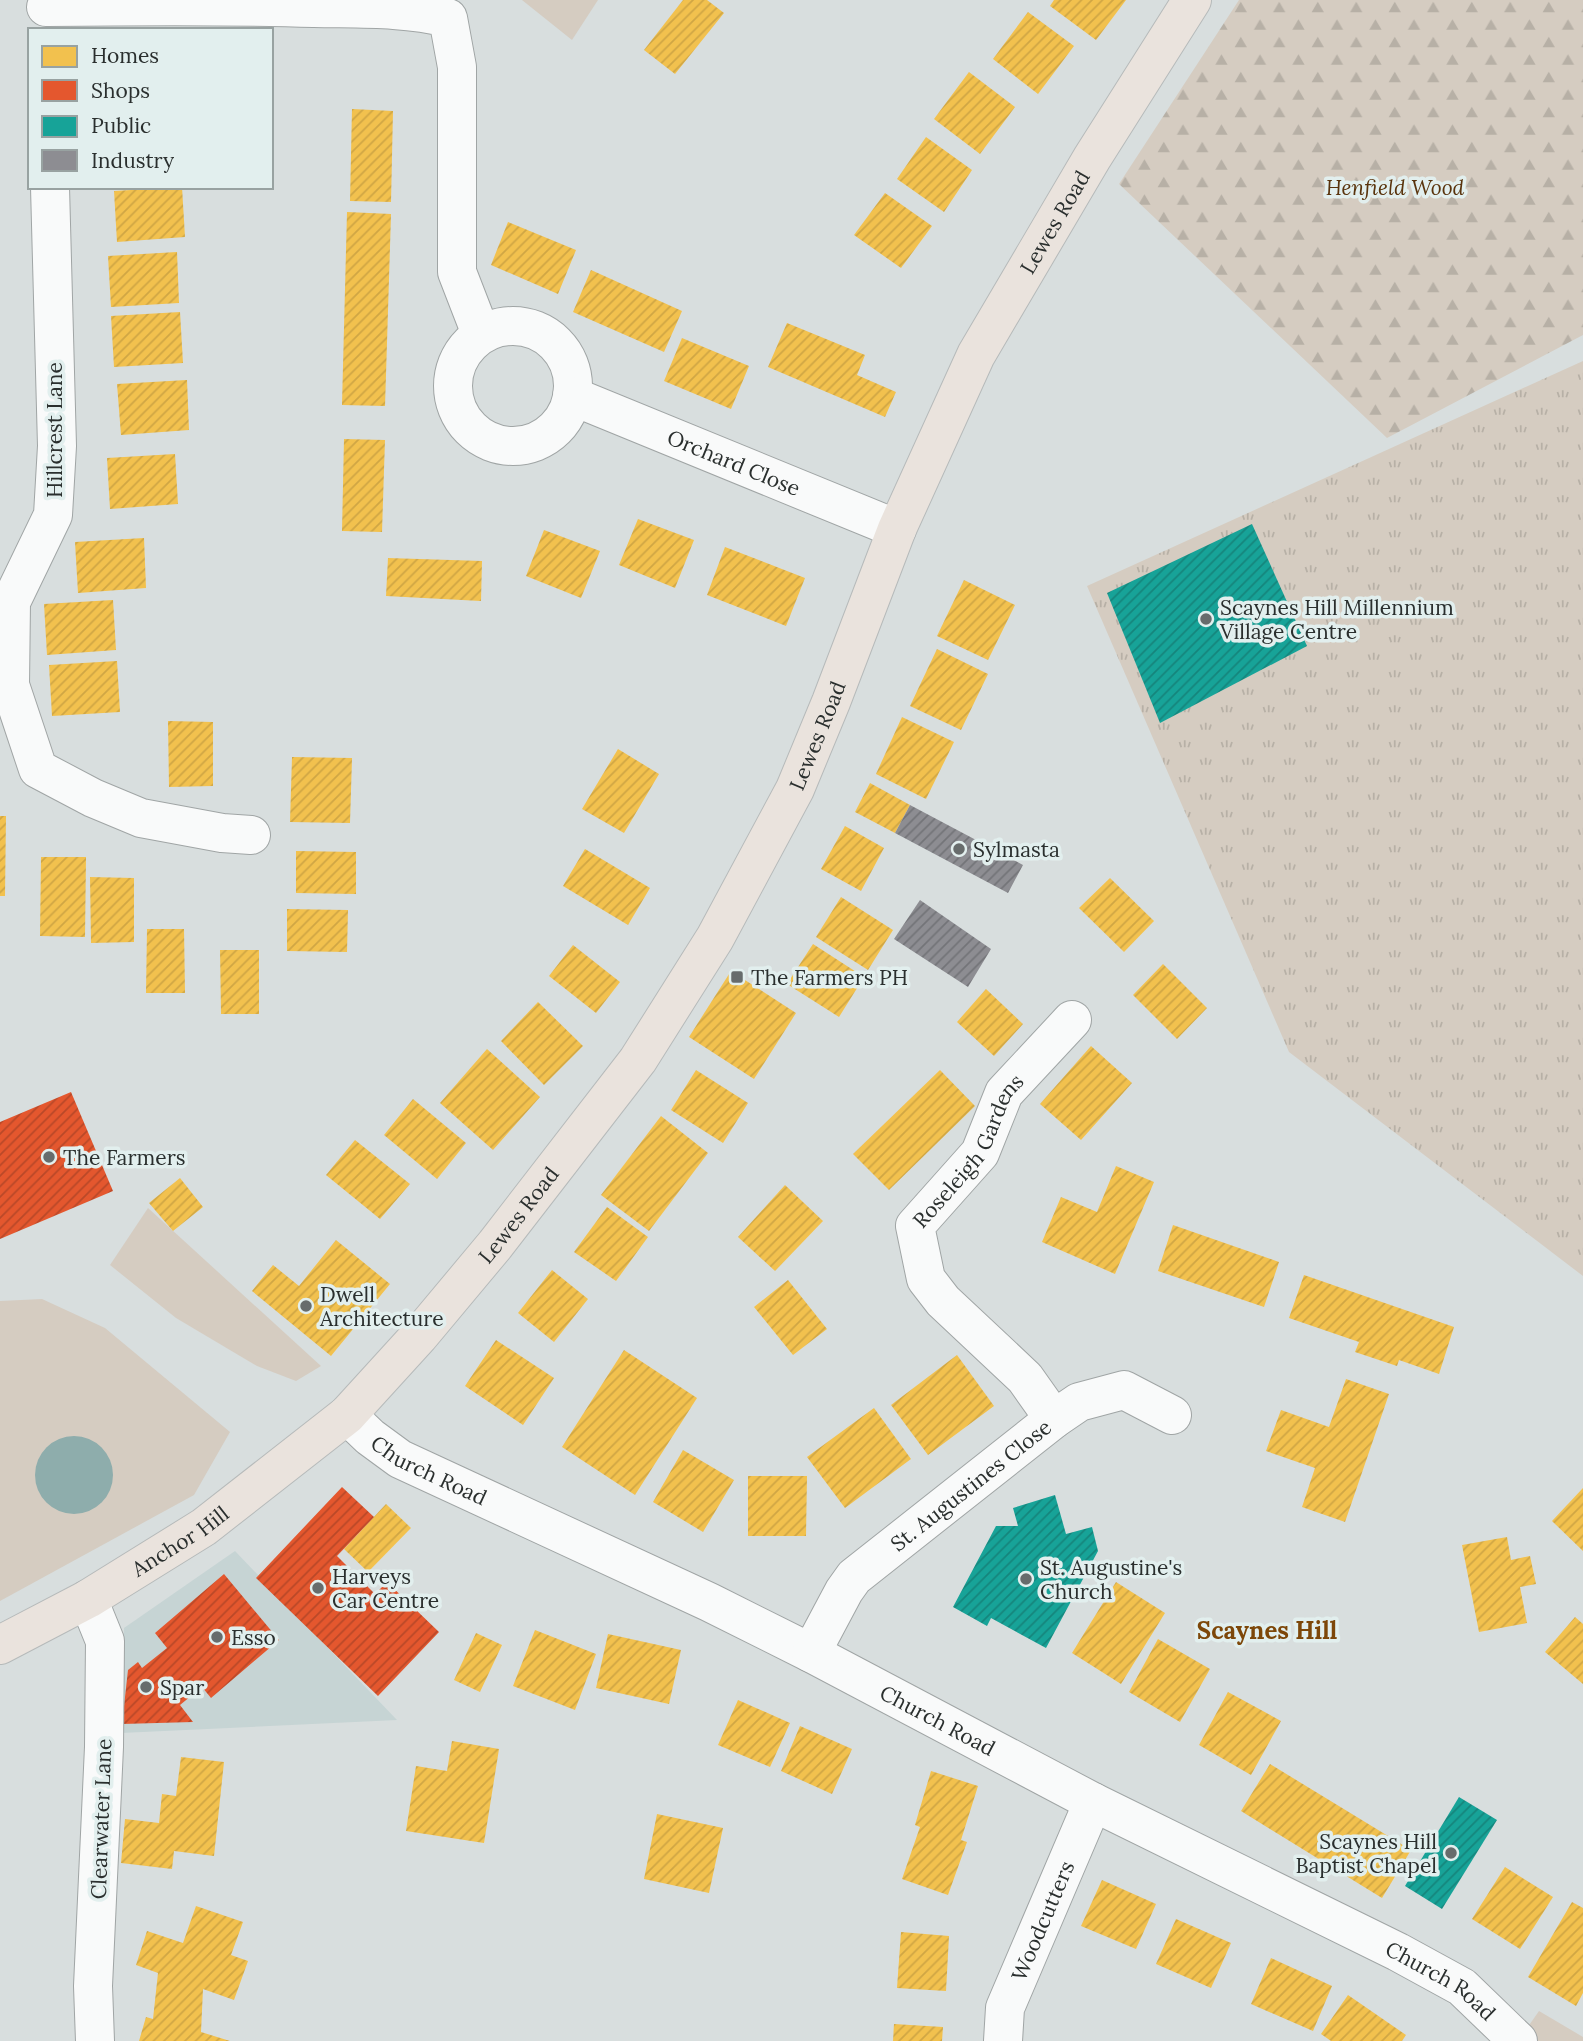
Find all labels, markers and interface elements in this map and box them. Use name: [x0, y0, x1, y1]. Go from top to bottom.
legend: [28, 28, 273, 189]
text: Homes: [91, 42, 159, 69]
text: Shops: [91, 77, 150, 104]
text: Public: [91, 112, 151, 139]
text: Industry: [91, 147, 174, 174]
street label: Lewes Road: [1013, 165, 1095, 278]
park label: Henfield Wood: [1326, 174, 1465, 201]
street label: Hillcrest Lane: [41, 362, 68, 498]
street label: Orchard Close: [664, 423, 804, 502]
place label: Scaynes Hill Millennium Village Centre: [1219, 594, 1454, 645]
marker: Scaynes Hill Millennium Village Centre: [1198, 611, 1214, 627]
street label: Lewes Road: [783, 677, 851, 794]
place label: Sylmasta: [973, 836, 1060, 863]
marker: Sylmasta: [951, 841, 967, 857]
place label: The Farmers PH: [751, 964, 908, 991]
marker: The Farmers PH: [729, 969, 745, 985]
street label: Roseleigh Gardens: [907, 1068, 1029, 1233]
place label: The Farmers: [63, 1144, 186, 1171]
marker: The Farmers: [41, 1149, 57, 1165]
street label: Lewes Road: [472, 1161, 564, 1269]
place label: Dwell Architecture: [319, 1281, 444, 1332]
marker: Dwell Architecture: [298, 1298, 314, 1314]
street label: St. Augustines Close: [885, 1413, 1056, 1557]
street label: Church Road: [366, 1429, 491, 1511]
street label: Anchor Hill: [126, 1500, 234, 1583]
place label: St. Augustine's Church: [1040, 1554, 1182, 1605]
place label: Harveys Car Centre: [332, 1563, 439, 1614]
marker: St. Augustine's Church: [1018, 1571, 1034, 1587]
marker: Harveys Car Centre: [310, 1580, 326, 1596]
district label: Scaynes Hill: [1197, 1615, 1337, 1646]
place label: Esso: [231, 1624, 276, 1651]
marker: Esso: [209, 1629, 225, 1645]
place label: Spar: [160, 1674, 204, 1701]
street label: Church Road: [875, 1678, 1000, 1762]
marker: Spar: [138, 1679, 154, 1695]
street label: Clearwater Lane: [85, 1738, 117, 1900]
place label: Scaynes Hill Baptist Chapel: [1295, 1828, 1437, 1879]
marker: Scaynes Hill Baptist Chapel: [1443, 1845, 1459, 1861]
street label: Woodcutters: [1005, 1857, 1080, 1985]
street label: Church Road: [1381, 1935, 1502, 2026]

